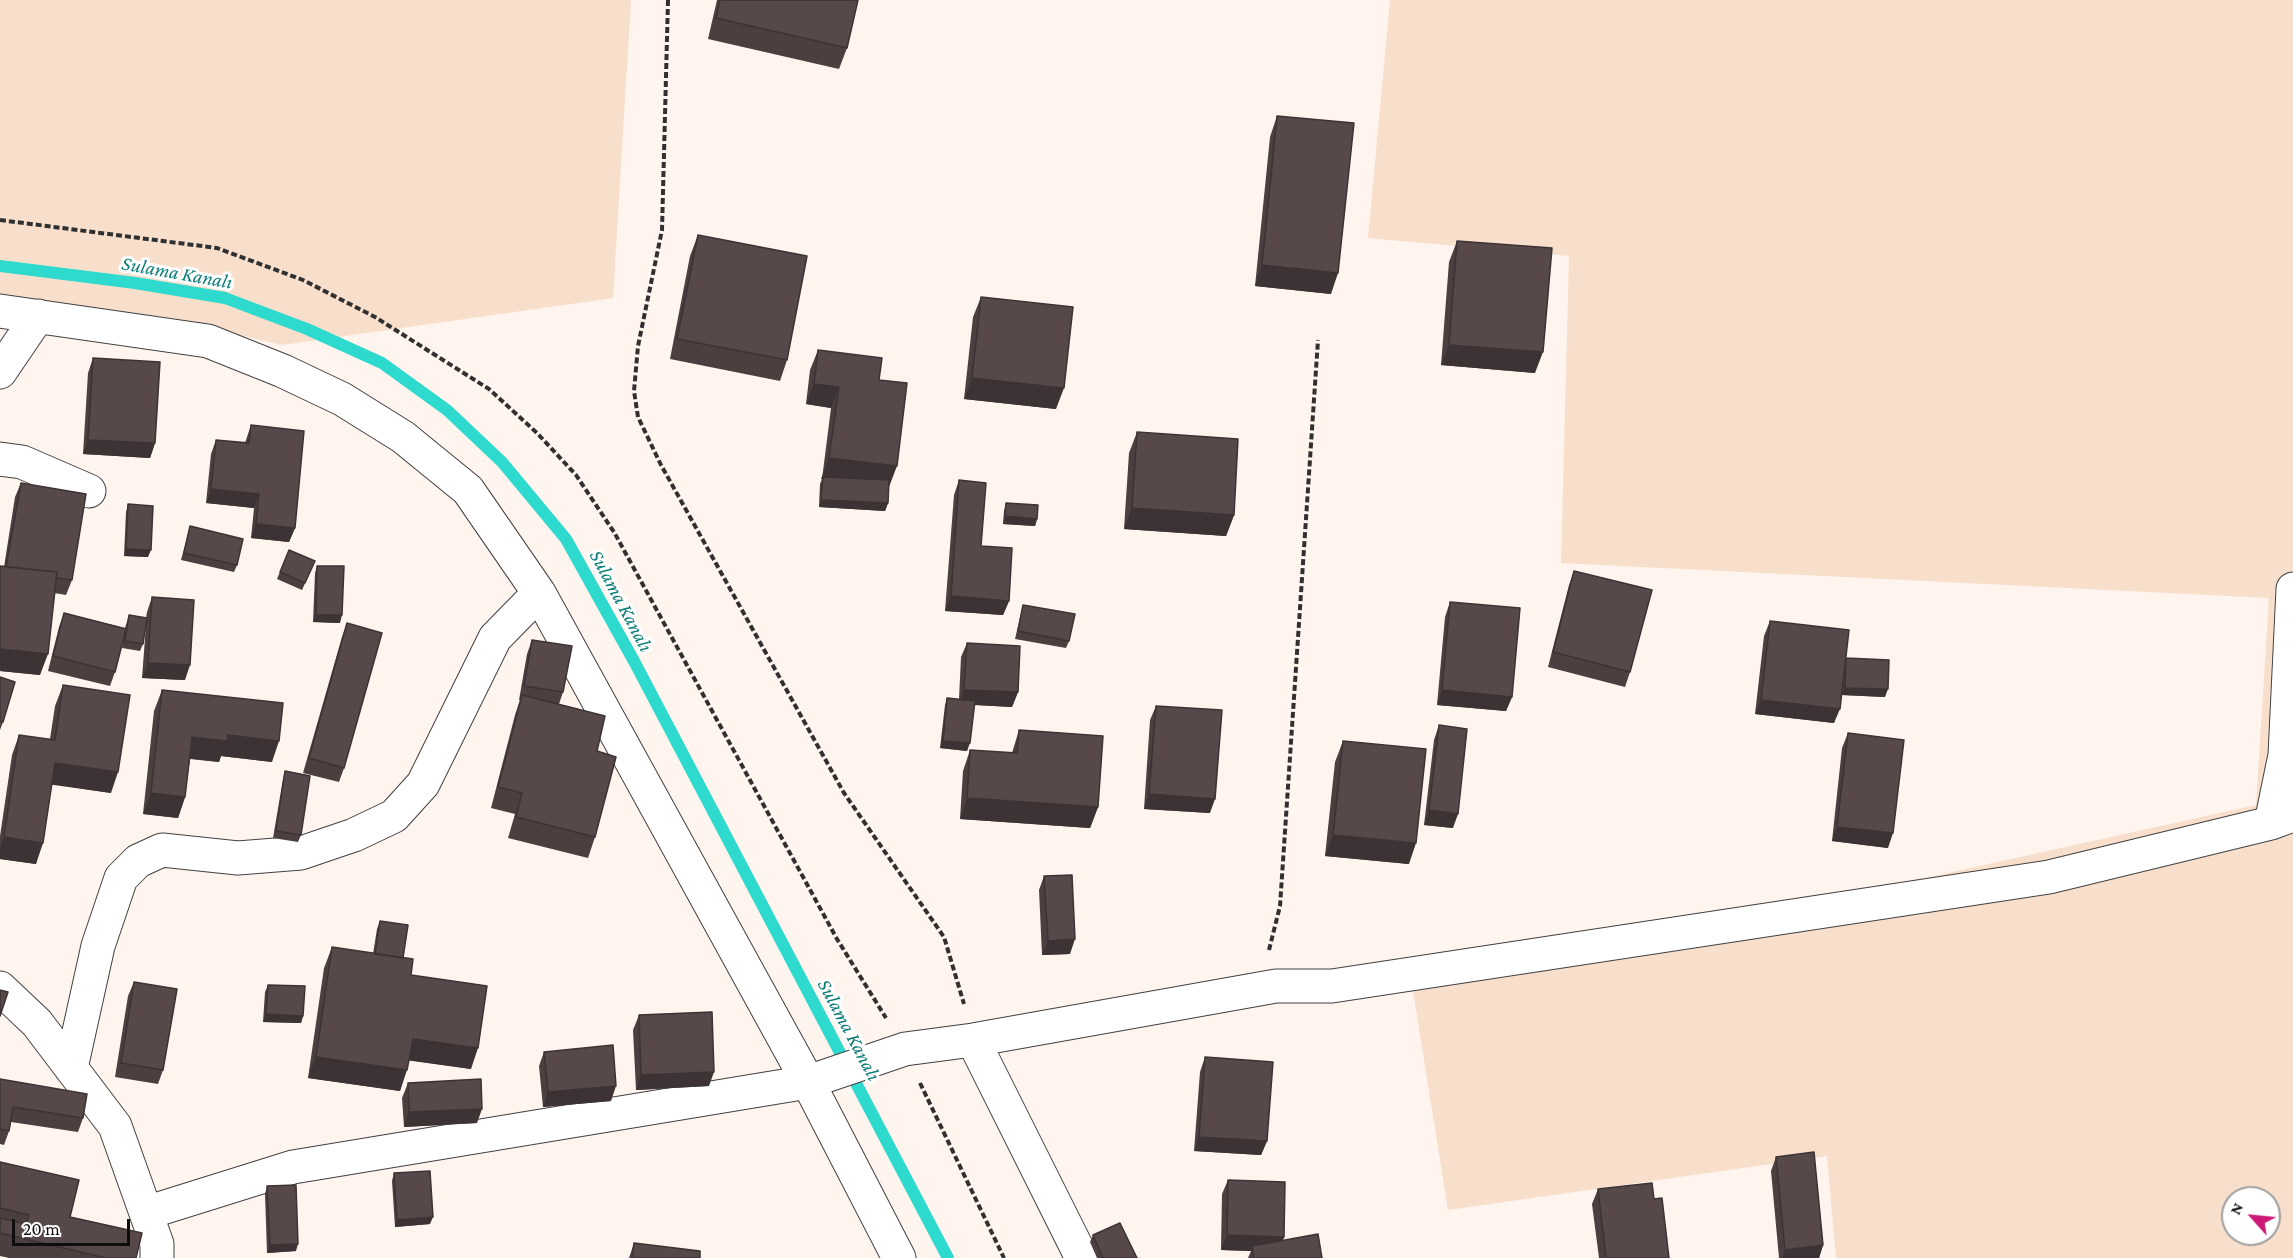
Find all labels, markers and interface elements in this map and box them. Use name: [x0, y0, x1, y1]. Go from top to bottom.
water label: Sulama Kanalı: [120, 251, 234, 295]
water label: Sulama Kanalı: [584, 546, 658, 656]
water label: Sulama Kanalı: [812, 975, 886, 1085]
north arrow: [2221, 1186, 2281, 1246]
text: N: [2226, 1200, 2246, 1217]
scale bar: [15, 1207, 134, 1245]
text: 20 m: [23, 1219, 60, 1239]

